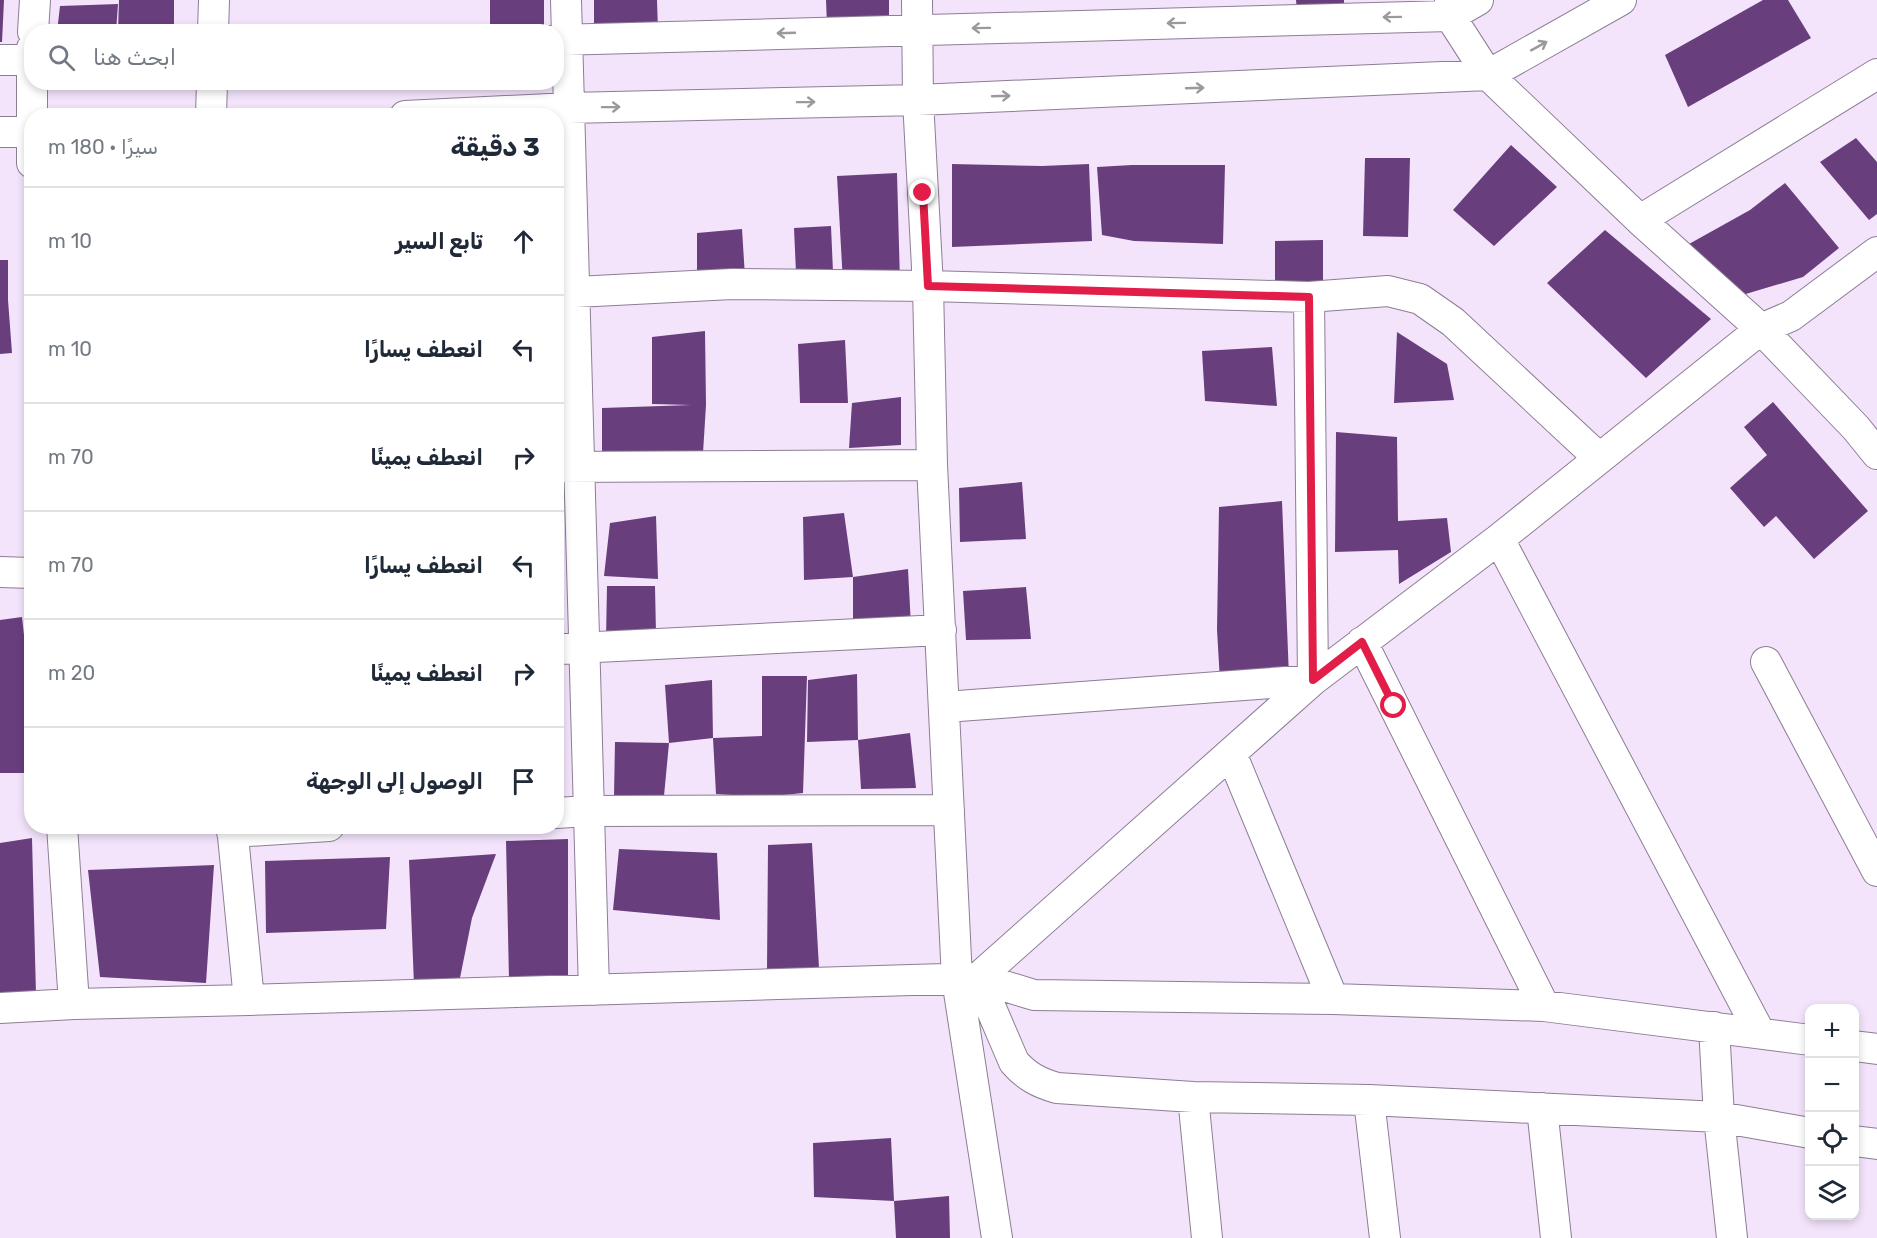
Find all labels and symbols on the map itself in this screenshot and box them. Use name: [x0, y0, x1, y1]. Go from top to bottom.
one-way arrow: [1382, 12, 1402, 23]
one-way arrow: [1167, 17, 1187, 28]
one-way arrow: [972, 22, 992, 33]
one-way arrow: [777, 27, 797, 39]
one-way arrow: [1530, 40, 1547, 52]
one-way arrow: [1185, 82, 1205, 93]
one-way arrow: [990, 90, 1010, 102]
one-way arrow: [795, 97, 815, 108]
one-way arrow: [600, 101, 620, 113]
route end: [909, 179, 935, 205]
route start: [1380, 692, 1406, 718]

